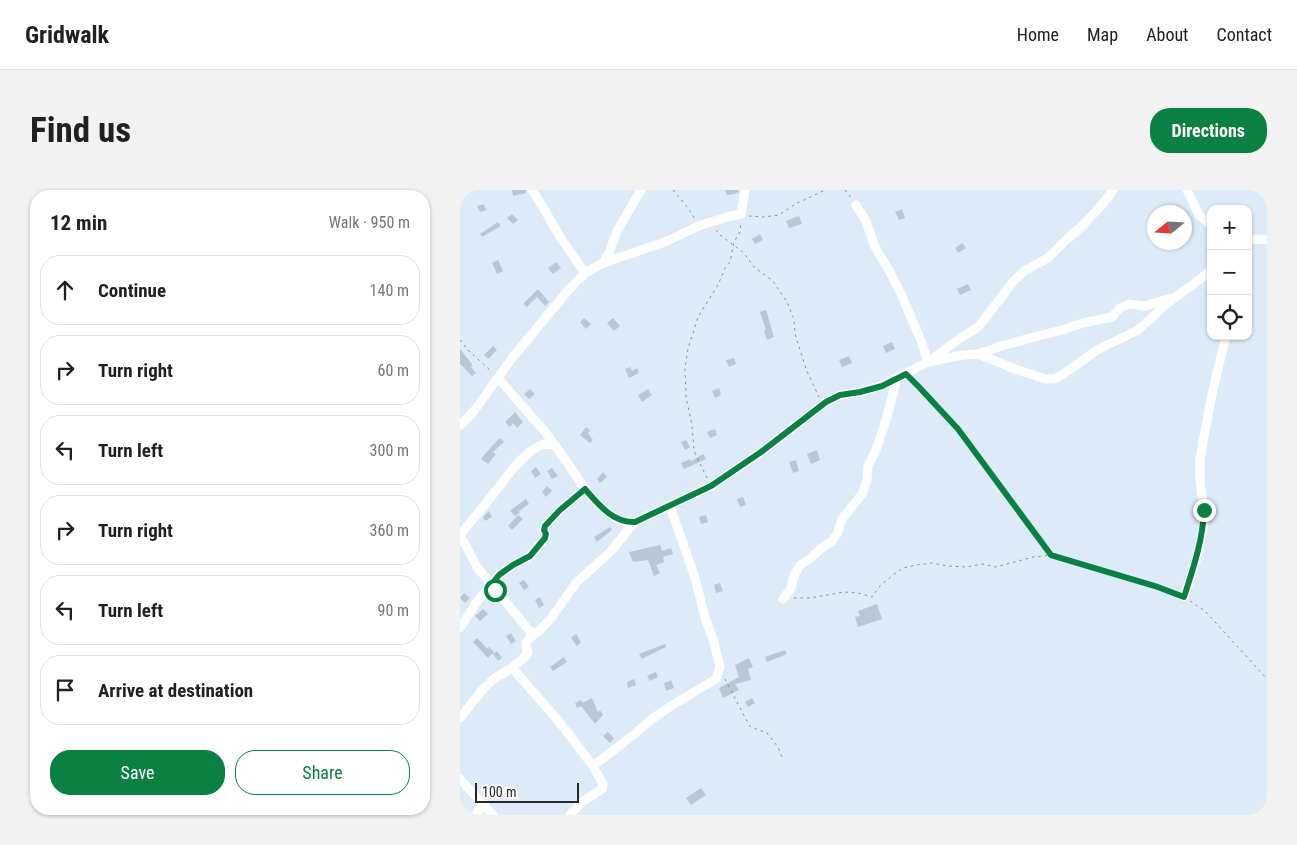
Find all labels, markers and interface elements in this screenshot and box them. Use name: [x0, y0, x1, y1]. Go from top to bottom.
text: Gridwalk: [25, 21, 109, 49]
text: Home: [1017, 24, 1059, 45]
text: Map: [1087, 24, 1118, 45]
text: About: [1146, 24, 1188, 45]
text: Contact: [1216, 24, 1272, 45]
button: Directions: [1150, 108, 1267, 153]
text: Find us: [30, 110, 131, 151]
north arrow: [1147, 205, 1192, 250]
map controls: [1207, 205, 1252, 340]
button: +: [1207, 205, 1252, 250]
text: 12 min: [50, 211, 107, 235]
text: Walk · 950 m: [329, 213, 410, 232]
button: −: [1207, 250, 1252, 295]
icon: ahead: [51, 276, 79, 304]
text: Continue: [98, 279, 166, 302]
text: 140 m: [370, 281, 409, 300]
button: locate: [1207, 295, 1252, 340]
icon: right: [51, 356, 79, 384]
text: Turn right: [98, 359, 173, 382]
text: 60 m: [377, 361, 409, 380]
icon: left: [51, 436, 79, 464]
text: Turn left: [98, 439, 163, 462]
text: 300 m: [370, 441, 409, 460]
route end: [1193, 499, 1216, 522]
icon: right: [51, 516, 79, 544]
text: Turn right: [98, 519, 173, 542]
text: 360 m: [370, 521, 409, 540]
route start: [484, 579, 507, 602]
icon: left: [51, 596, 79, 624]
text: Turn left: [98, 599, 163, 622]
text: 90 m: [377, 601, 409, 620]
icon: arrive: [51, 676, 79, 704]
text: Arrive at destination: [98, 679, 253, 702]
button: Save: [50, 750, 225, 795]
button: Share: [235, 750, 410, 795]
scale bar: [475, 780, 579, 803]
text: 100 m: [482, 784, 517, 800]

